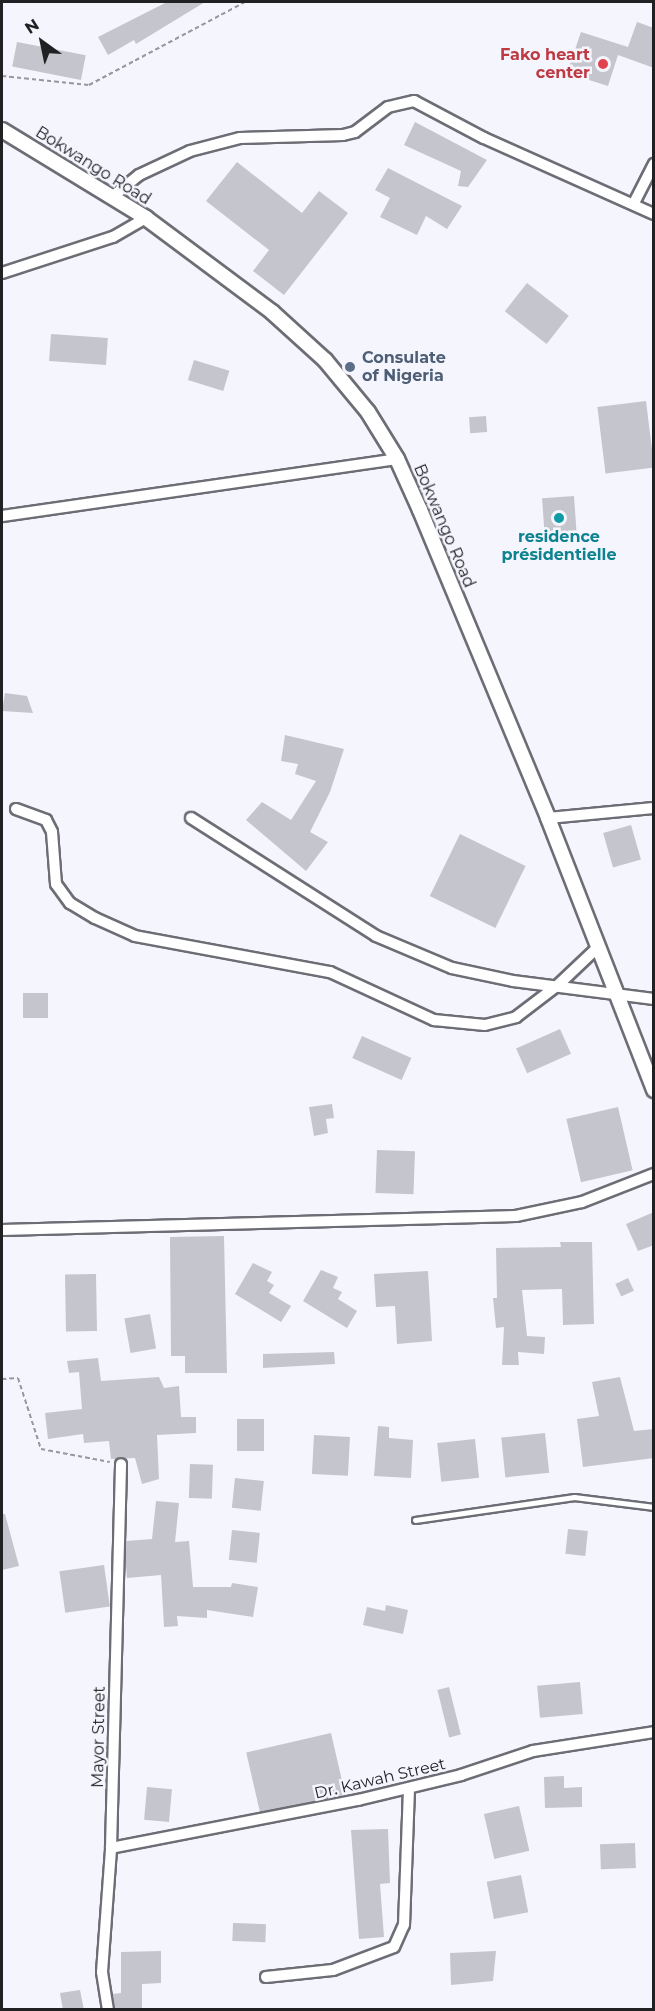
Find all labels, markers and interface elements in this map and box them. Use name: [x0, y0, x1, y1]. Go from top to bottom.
north arrow: [12, 12, 72, 72]
text: N: [21, 15, 43, 38]
place label: Fako heart center: [500, 45, 590, 83]
marker: Fako heart center: [594, 55, 612, 73]
street label: Bokwango Road: [32, 123, 154, 209]
place label: Consulate of Nigeria: [362, 348, 446, 386]
marker: Consulate of Nigeria: [343, 360, 357, 374]
street label: Bokwango Road: [409, 461, 479, 591]
marker: residence présidentielle: [552, 511, 566, 525]
place label: residence présidentielle: [501, 527, 617, 565]
street label: Mayor Street: [89, 1686, 109, 1788]
street label: Dr. Kawah Street: [313, 1755, 447, 1803]

